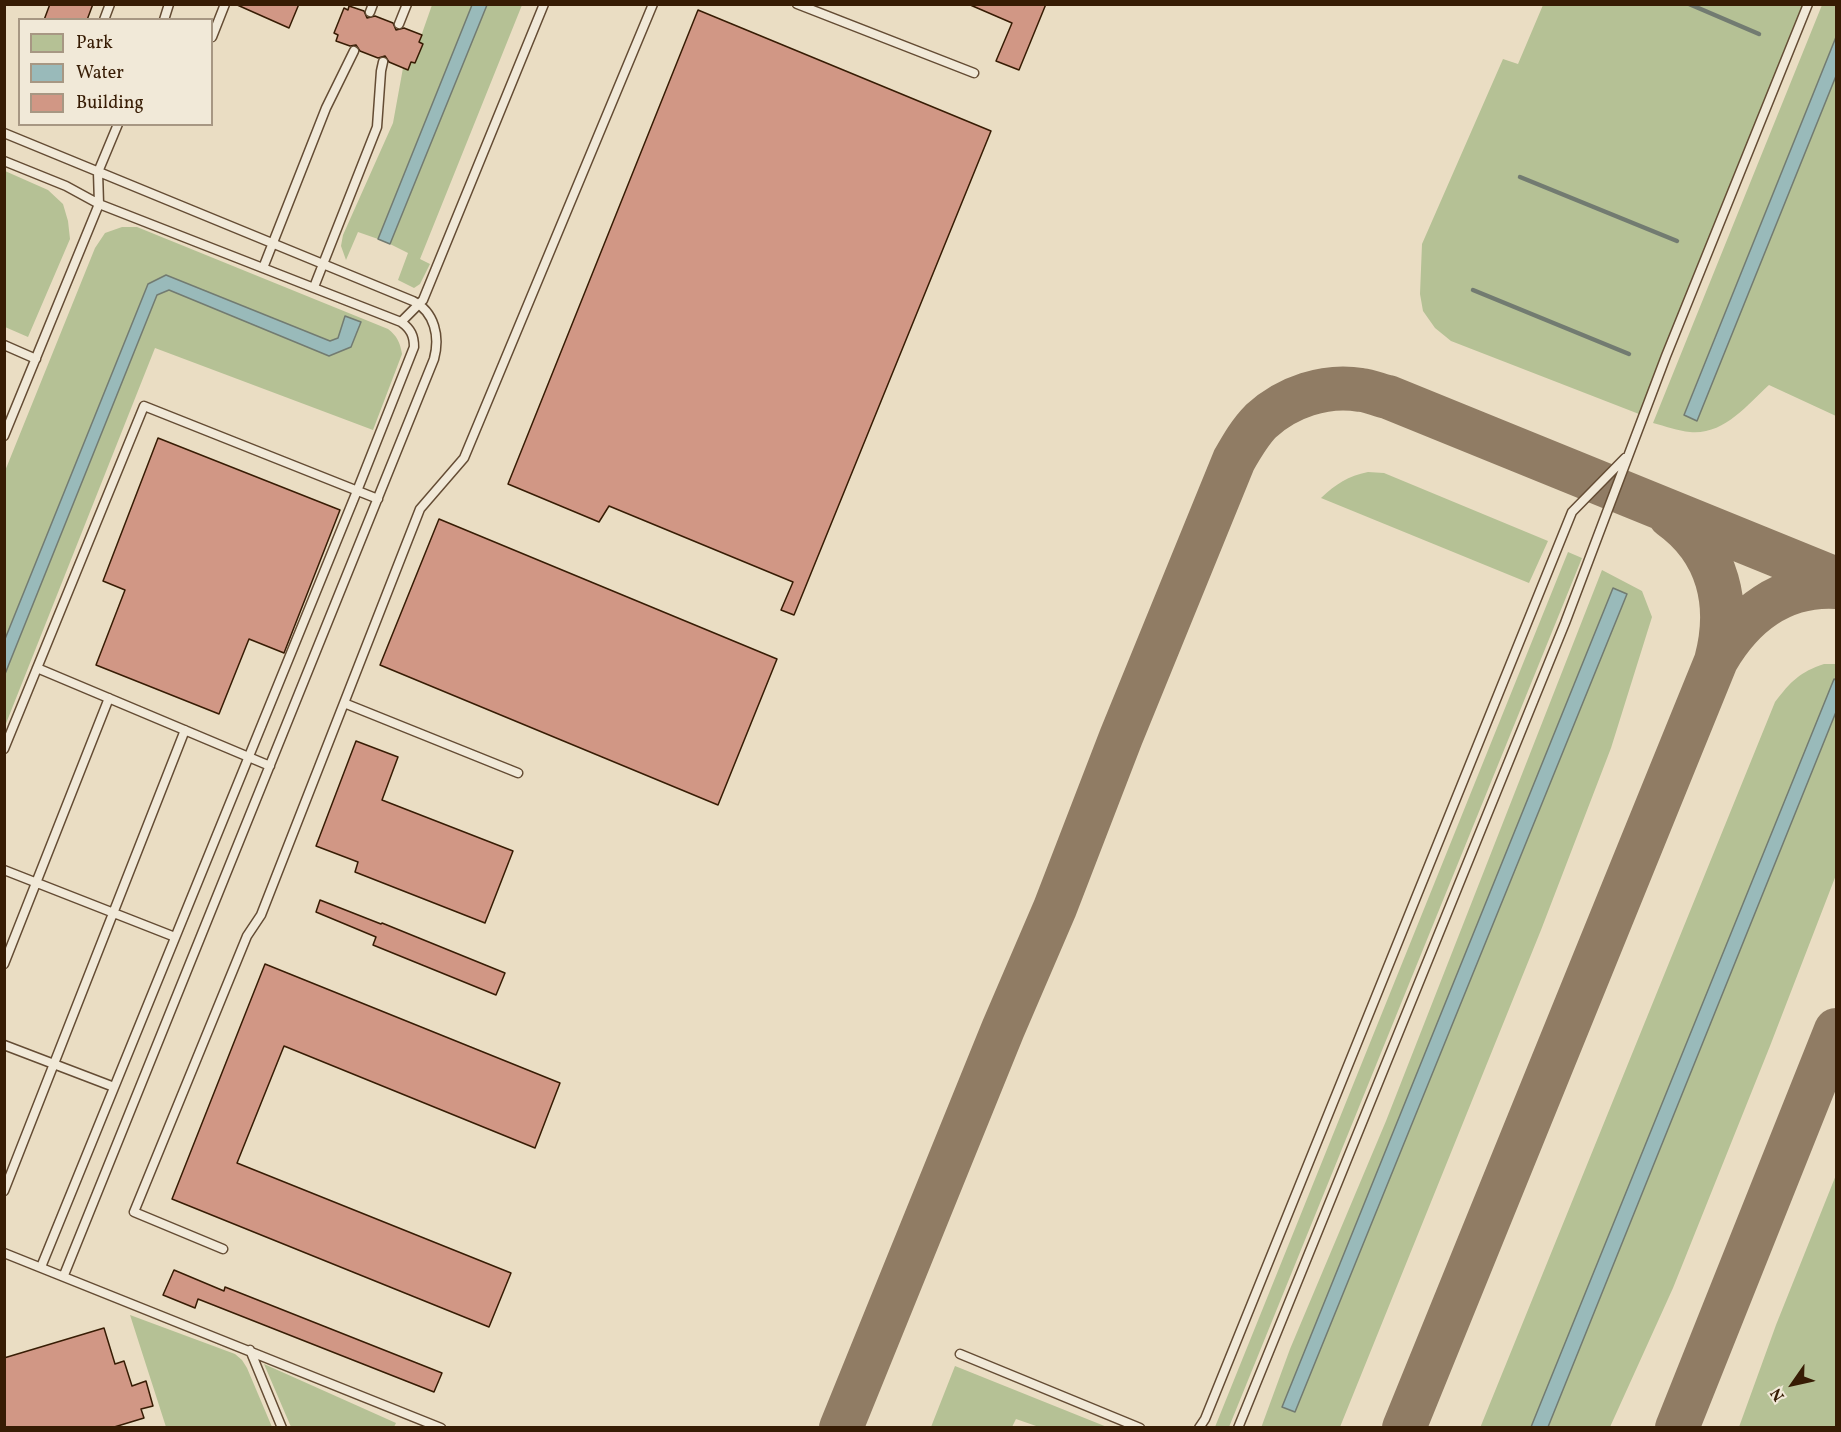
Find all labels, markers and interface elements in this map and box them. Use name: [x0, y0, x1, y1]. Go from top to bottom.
legend: [18, 18, 213, 126]
text: Park: [76, 31, 113, 56]
text: Water: [76, 61, 124, 86]
text: Building: [76, 91, 144, 116]
north arrow: [1763, 1354, 1823, 1414]
text: N: [1766, 1383, 1790, 1405]

